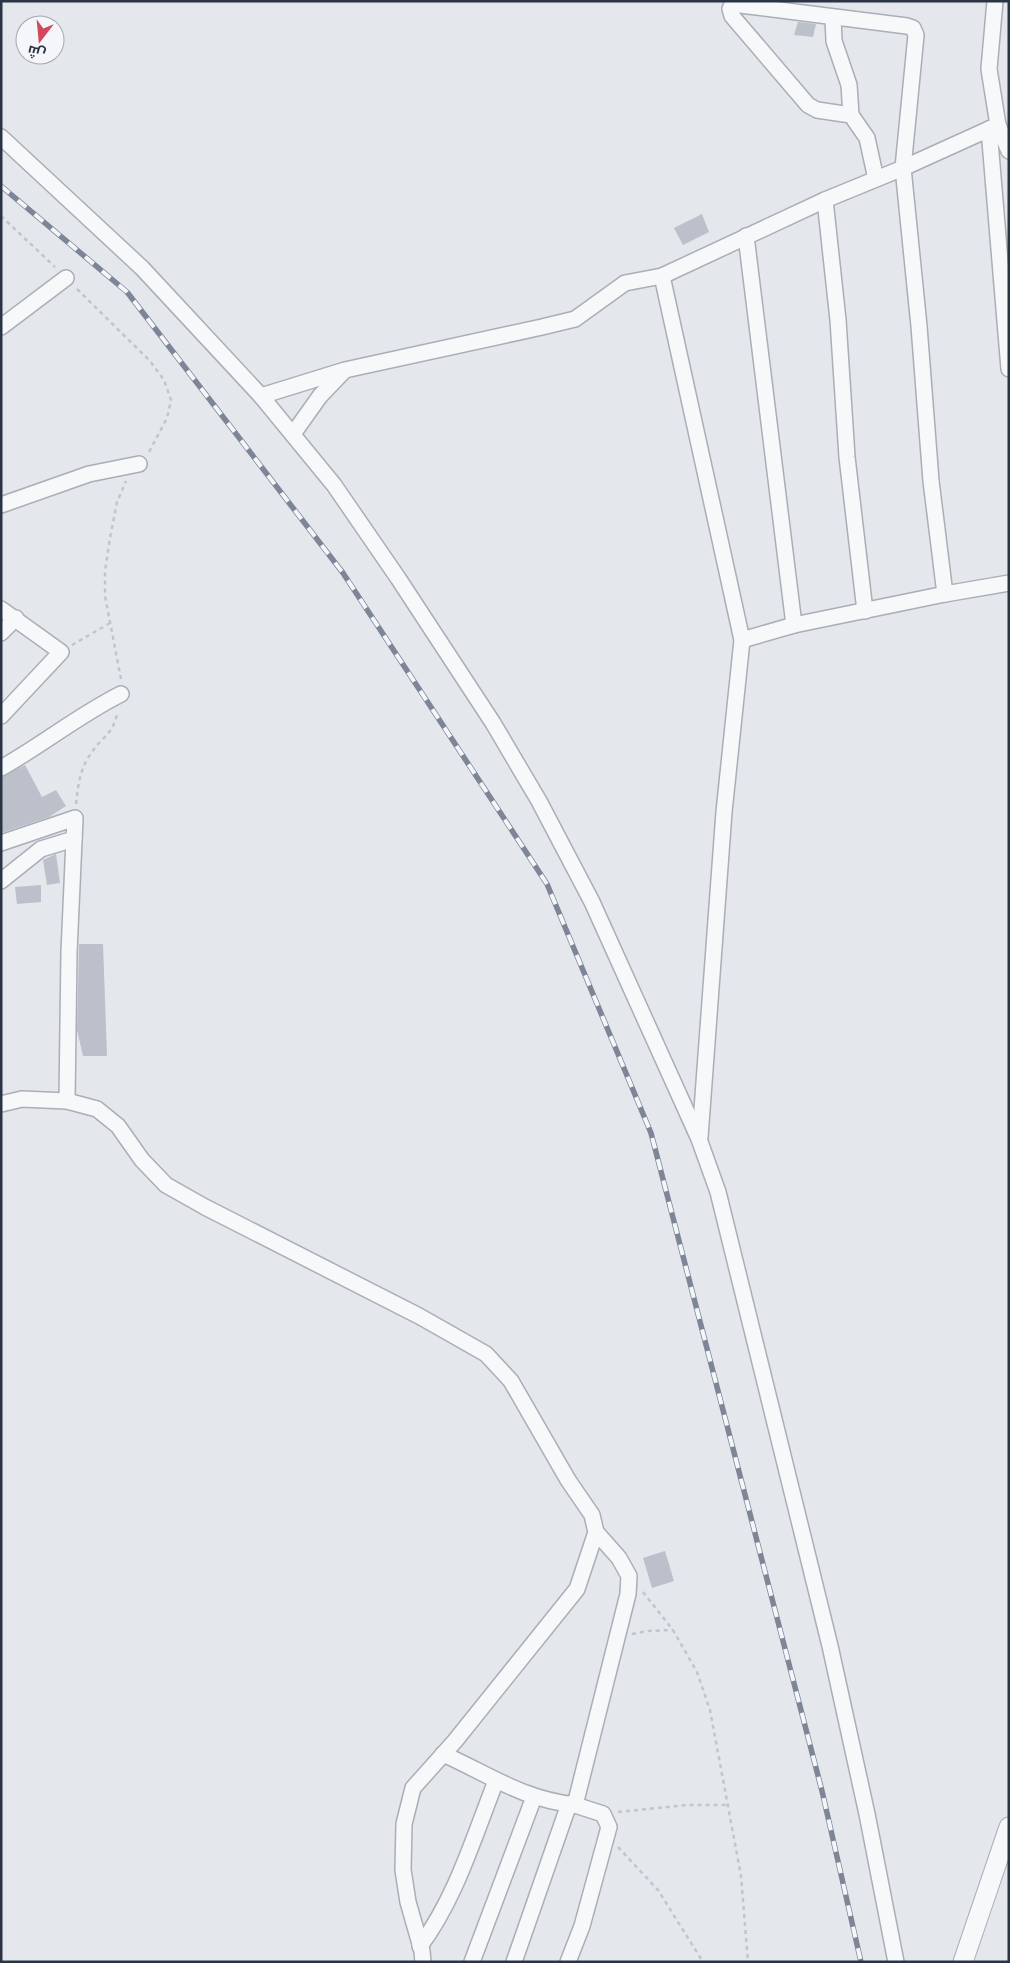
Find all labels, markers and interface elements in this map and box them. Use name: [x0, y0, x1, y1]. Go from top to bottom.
north arrow: [15, 15, 65, 65]
text: ش: [25, 40, 48, 65]

